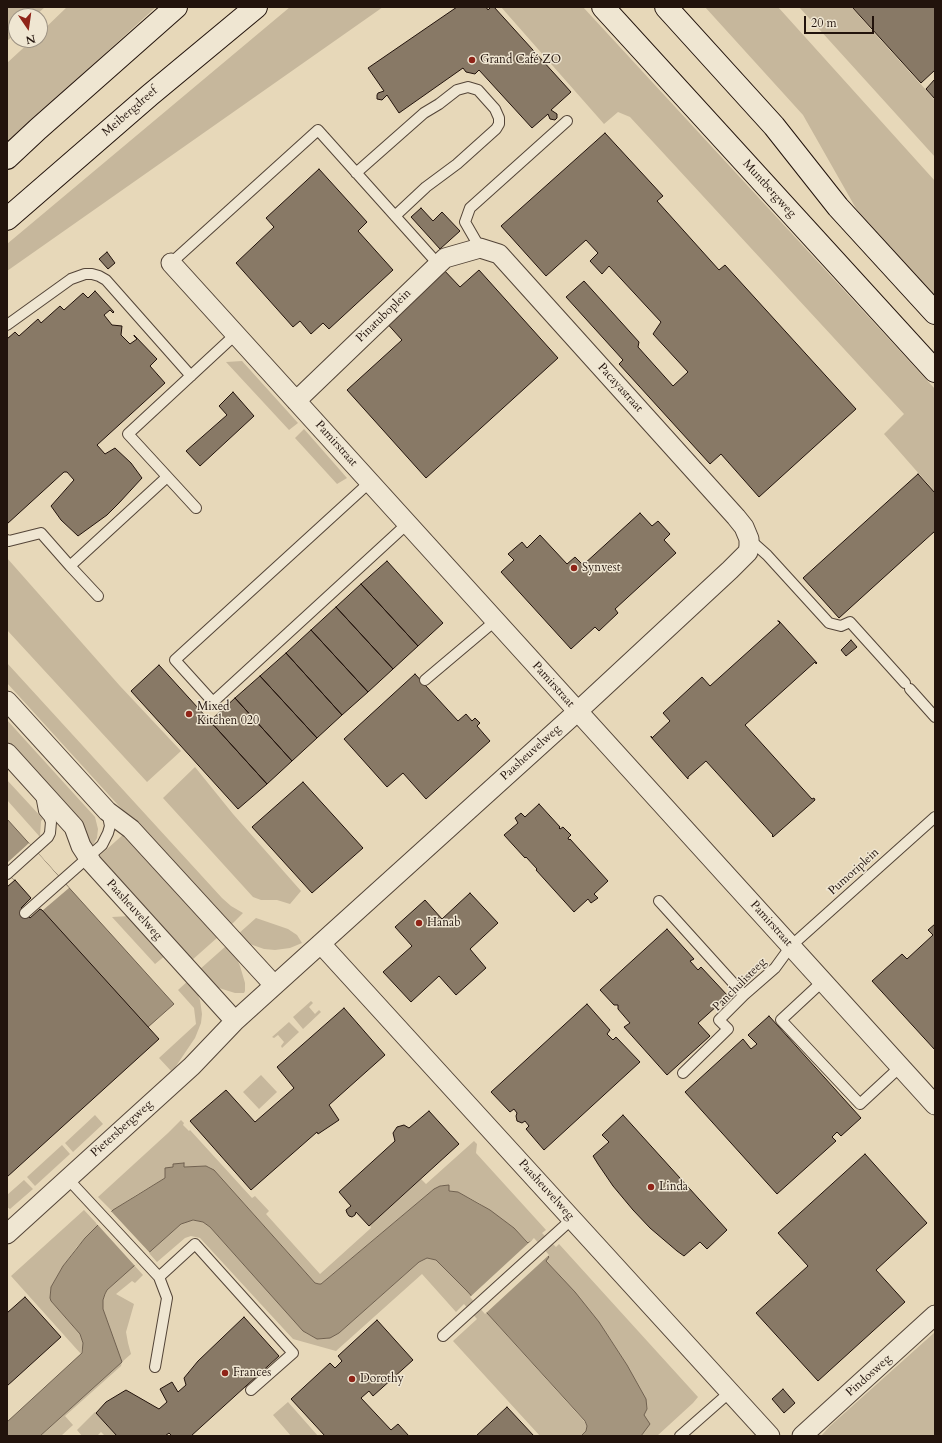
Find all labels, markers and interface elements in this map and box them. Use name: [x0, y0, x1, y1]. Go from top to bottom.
north arrow: [8, 8, 48, 48]
scale bar: [806, 8, 876, 34]
text: 20 m: [811, 15, 837, 31]
text: N: [24, 31, 37, 48]
place label: Grand Café ZO: [480, 53, 561, 67]
marker: Grand Café ZO: [467, 55, 477, 65]
street label: Meibergdreef: [99, 84, 161, 140]
street label: Muntbergweg: [739, 157, 799, 221]
street label: Pinatuboplein: [354, 286, 414, 346]
street label: Pacayastraat: [594, 361, 646, 415]
street label: Pamirstraat: [312, 418, 360, 470]
place label: Synvest: [582, 561, 620, 575]
marker: Synvest: [569, 563, 579, 573]
street label: Pamirstraat: [529, 659, 577, 711]
place label: Mixed Kitchen 020: [197, 700, 259, 728]
marker: Mixed Kitchen 020: [184, 709, 194, 719]
street label: Paasheuvelweg: [498, 722, 564, 784]
street label: Pumoriplein: [826, 846, 882, 898]
street label: Paasheuvelweg: [103, 877, 165, 943]
street label: Pamirstraat: [747, 898, 795, 950]
place label: Hanab: [427, 916, 461, 930]
marker: Hanab: [414, 918, 424, 928]
street label: Panchulisteeg: [710, 955, 770, 1015]
street label: Pietersbergweg: [88, 1097, 156, 1161]
street label: Paasheuvelweg: [515, 1157, 577, 1223]
place label: Linda: [659, 1180, 688, 1194]
marker: Linda: [646, 1182, 656, 1192]
street label: Pindosweg: [843, 1352, 895, 1400]
place label: Frances: [233, 1366, 271, 1380]
marker: Frances: [220, 1368, 230, 1378]
place label: Dorothy: [360, 1372, 404, 1386]
marker: Dorothy: [347, 1374, 357, 1384]

